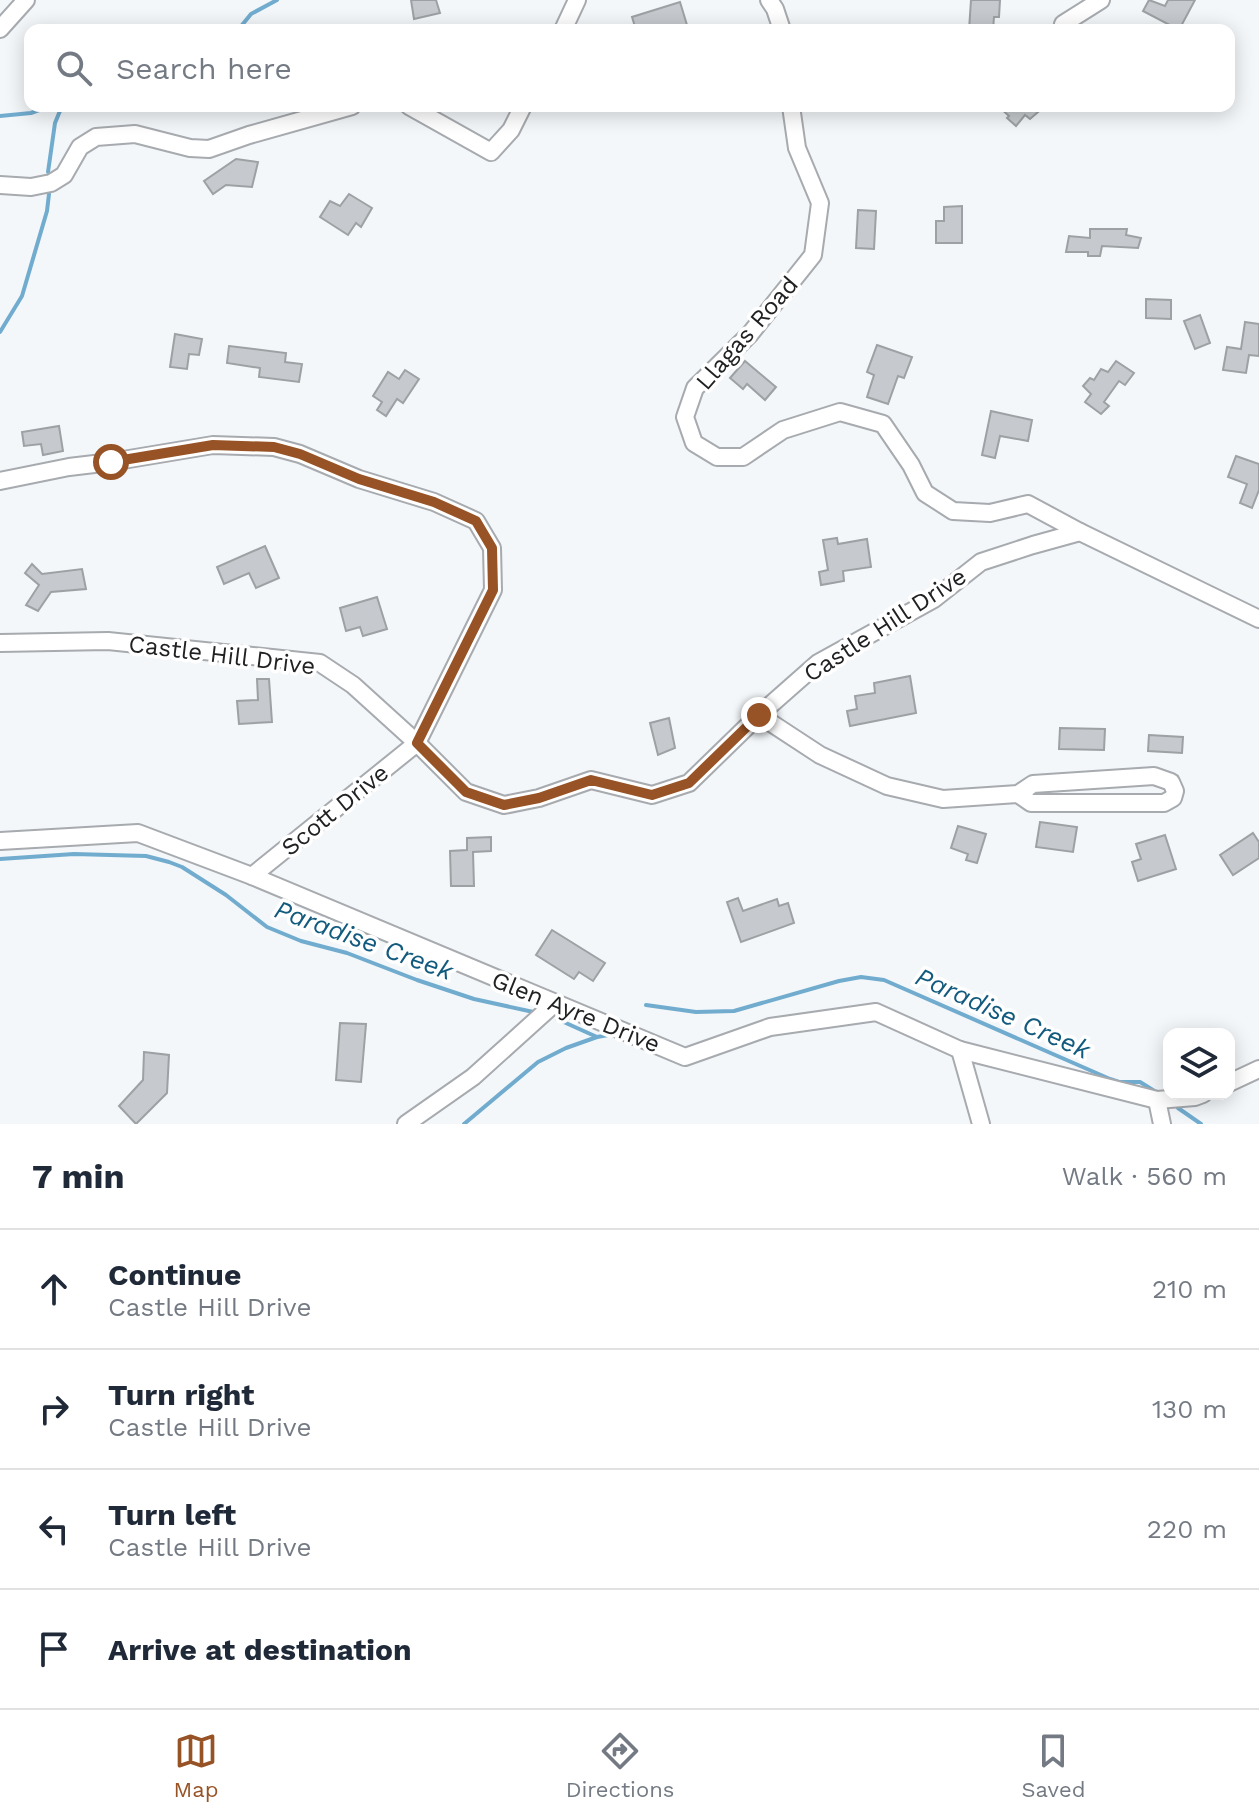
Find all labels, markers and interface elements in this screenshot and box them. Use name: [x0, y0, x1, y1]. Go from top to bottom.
search box: [24, 24, 1235, 112]
icon: search: [52, 46, 96, 90]
text: Search here: [116, 51, 292, 86]
street label: Llagas Road: [690, 271, 804, 395]
route start: [93, 444, 129, 480]
street label: Castle Hill Drive: [799, 562, 971, 688]
street label: Castle Hill Drive: [127, 630, 317, 680]
route end: [741, 697, 777, 733]
street label: Scott Drive: [276, 758, 394, 862]
water label: Paradise Creek: [271, 894, 458, 986]
water label: Paradise Creek: [911, 961, 1096, 1065]
street label: Glen Ayre Drive: [488, 966, 664, 1058]
map controls: [1163, 1028, 1235, 1100]
button: layers: [1163, 1028, 1235, 1100]
text: 7 min: [32, 1156, 125, 1196]
text: Walk · 560 m: [1062, 1161, 1227, 1191]
text: Continue: [108, 1257, 241, 1292]
icon: ahead: [32, 1267, 76, 1311]
text: 210 m: [1152, 1274, 1227, 1304]
text: Castle Hill Drive: [108, 1292, 312, 1322]
text: Turn right: [108, 1377, 254, 1412]
icon: right: [32, 1387, 76, 1431]
text: 130 m: [1152, 1394, 1227, 1424]
text: Castle Hill Drive: [108, 1412, 312, 1442]
text: Turn left: [108, 1497, 236, 1532]
icon: left: [32, 1507, 76, 1551]
text: 220 m: [1147, 1514, 1227, 1544]
text: Castle Hill Drive: [108, 1532, 312, 1562]
icon: arrive: [32, 1627, 76, 1671]
text: Arrive at destination: [108, 1632, 412, 1667]
tab: Map: [174, 1729, 218, 1802]
tab: Directions: [566, 1729, 674, 1802]
tab: Saved: [1022, 1729, 1085, 1802]

